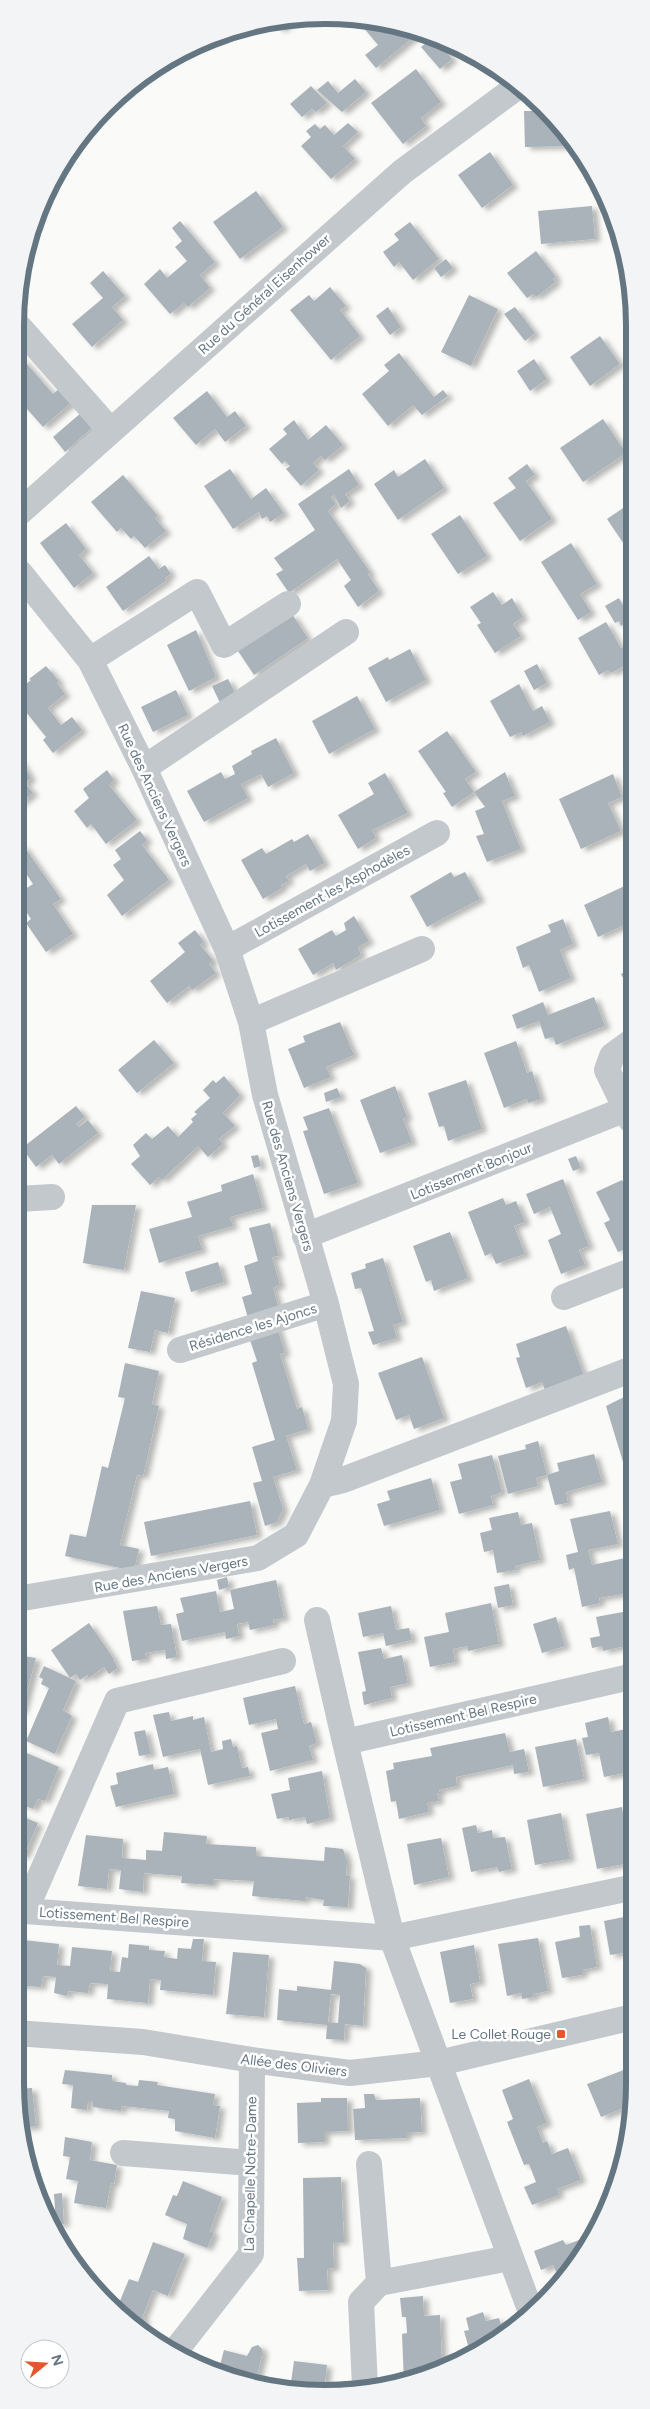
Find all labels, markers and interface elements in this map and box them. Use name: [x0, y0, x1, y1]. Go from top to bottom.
street label: Rue du Général Eisenhower: [195, 230, 334, 358]
street label: Rue des Anciens Vergers: [114, 721, 195, 869]
street label: Lotissement les Asphodèles: [252, 842, 413, 941]
street label: Rue des Anciens Vergers: [258, 1099, 317, 1253]
street label: Lotissement Bonjour: [408, 1139, 535, 1204]
street label: Résidence les Ajoncs: [187, 1300, 319, 1355]
street label: Rue des Anciens Vergers: [93, 1553, 249, 1596]
street label: Lotissement Bel Respire: [388, 1690, 539, 1741]
street label: Lotissement Bel Respire: [38, 1904, 190, 1931]
place label: Le Collet Rouge: [451, 2026, 551, 2043]
marker: Le Collet Rouge: [555, 2028, 567, 2040]
street label: Allée des Oliviers: [240, 2051, 348, 2080]
street label: La Chapelle Notre-Dame: [241, 2096, 260, 2252]
north arrow: [20, 2339, 70, 2389]
text: N: [47, 2352, 67, 2368]

